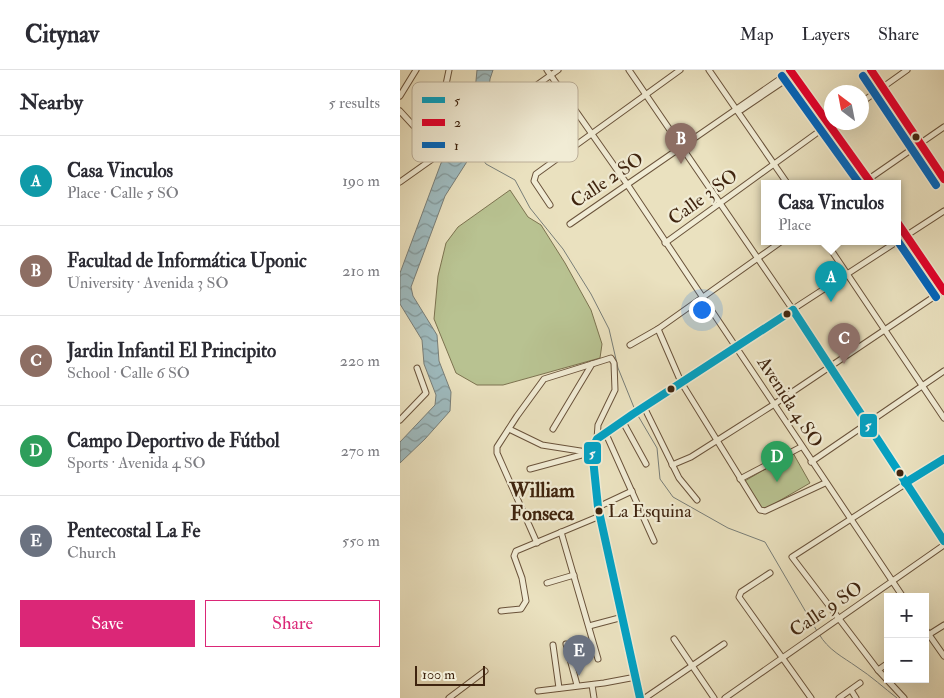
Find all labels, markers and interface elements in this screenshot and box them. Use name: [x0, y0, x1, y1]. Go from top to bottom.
text: Citynav: [25, 19, 99, 50]
text: Map: [740, 23, 774, 46]
text: Layers: [802, 23, 850, 46]
text: Share: [878, 23, 919, 46]
legend: [412, 82, 578, 162]
north arrow: [824, 85, 869, 130]
text: Nearby: [20, 89, 83, 116]
text: 5: [454, 92, 461, 109]
text: 5 results: [329, 93, 380, 113]
text: 2: [454, 114, 461, 131]
pin: B: [665, 123, 697, 164]
unlabelled marker: [911, 132, 921, 142]
text: 1: [454, 137, 459, 154]
street label: Calle 2 SO: [566, 147, 648, 213]
text: Casa Vinculos: [67, 159, 173, 183]
street label: Calle 3 SO: [663, 164, 743, 230]
text: A: [31, 171, 41, 191]
text: 190 m: [342, 171, 380, 191]
popup: [761, 180, 901, 245]
text: Place · Calle 5 SO: [67, 183, 179, 203]
text: Casa Vinculos: [778, 191, 884, 215]
text: Place: [778, 215, 811, 235]
text: Facultad de Informática Uponic: [67, 249, 307, 273]
text: B: [31, 261, 41, 281]
text: 210 m: [342, 261, 380, 281]
pin: A: [815, 261, 847, 302]
text: University · Avenida 3 SO: [67, 273, 229, 293]
your location: [689, 297, 715, 323]
unlabelled marker: [782, 309, 792, 319]
pin: C: [828, 323, 860, 364]
text: Jardin Infantil El Principito: [67, 339, 276, 363]
text: C: [30, 351, 42, 371]
text: 220 m: [340, 351, 380, 371]
street label: Avenida 4 SO: [751, 351, 828, 452]
text: School · Calle 6 SO: [67, 363, 190, 383]
unlabelled marker: [666, 384, 676, 394]
line badge: 5: [859, 413, 878, 438]
text: 5: [865, 417, 872, 434]
text: Campo Deportivo de Fútbol: [67, 429, 280, 453]
text: D: [29, 441, 43, 461]
text: 270 m: [341, 441, 380, 461]
line badge: 5: [583, 441, 602, 465]
pin: D: [761, 441, 793, 482]
text: 5: [589, 445, 596, 462]
text: Sports · Avenida 4 SO: [67, 453, 206, 473]
unlabelled marker: [895, 468, 905, 478]
district label: William Fonseca: [509, 478, 575, 526]
place label: La Esquina: [608, 500, 692, 523]
marker: La Esquina: [594, 506, 604, 516]
text: Pentecostal La Fe: [67, 519, 200, 543]
text: E: [30, 531, 42, 551]
text: 550 m: [342, 531, 380, 551]
text: Church: [67, 543, 116, 563]
street label: Calle 9 SO: [785, 576, 867, 642]
map controls: [884, 593, 929, 683]
button: +: [884, 593, 929, 638]
button: Save: [20, 600, 195, 647]
button: Share: [205, 600, 380, 647]
pin: E: [563, 635, 595, 676]
button: −: [884, 638, 929, 683]
scale bar: [415, 663, 485, 686]
text: 100 m: [422, 666, 455, 683]

